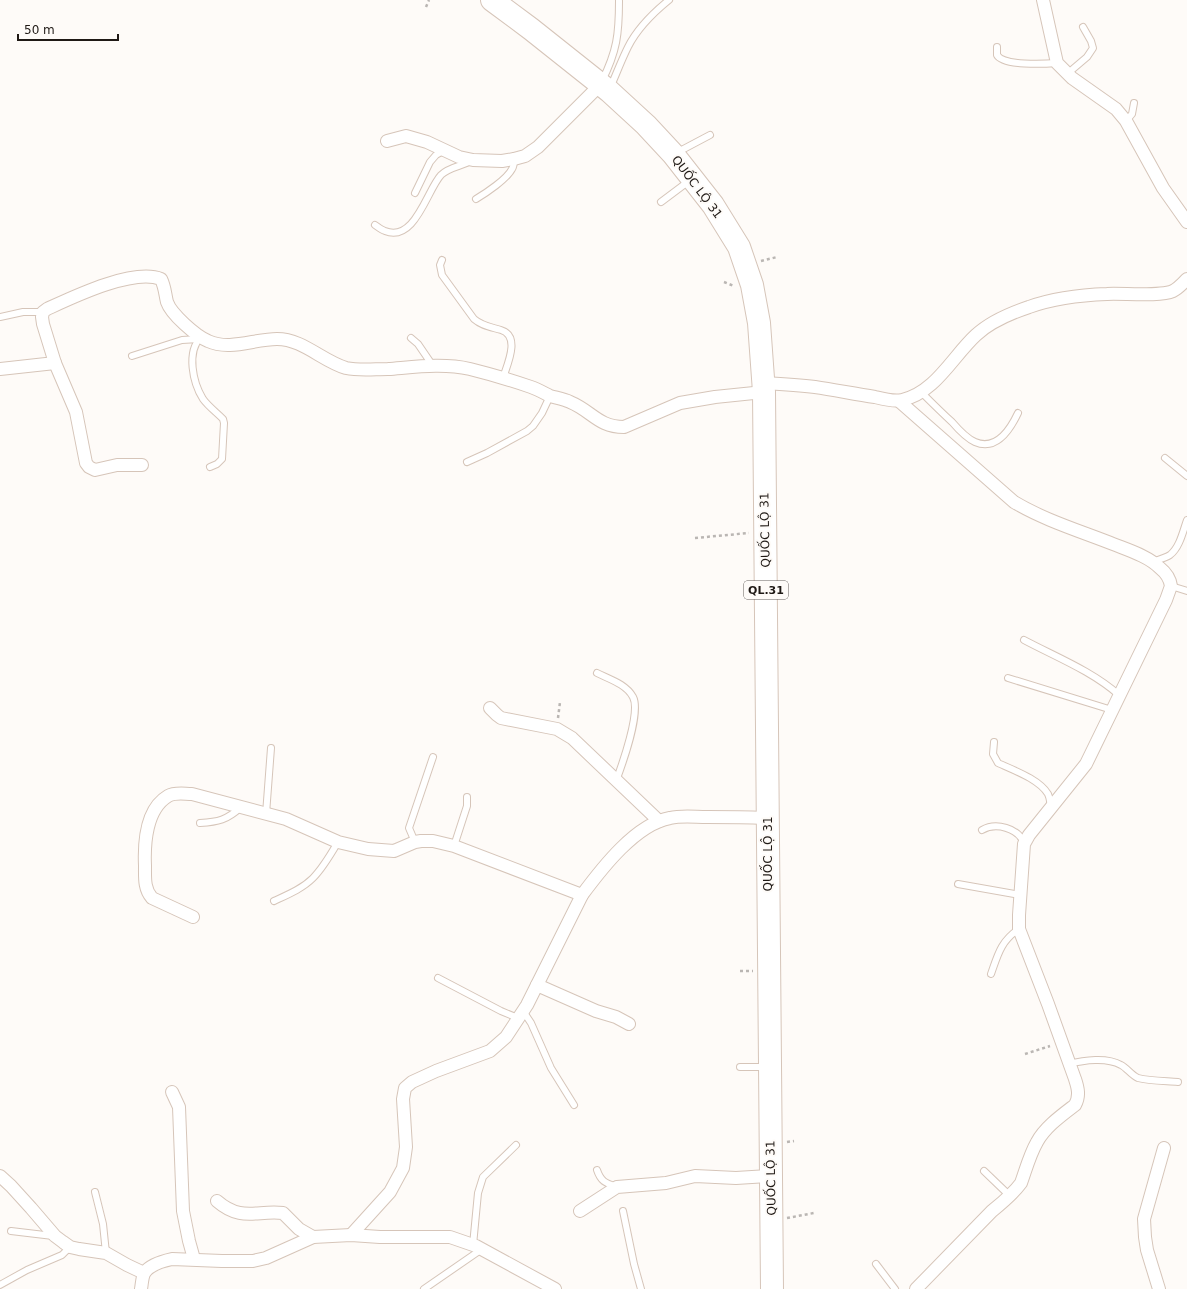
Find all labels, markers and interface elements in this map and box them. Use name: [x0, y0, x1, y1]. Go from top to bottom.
scale bar: [18, 16, 118, 42]
text: 50 m: [24, 23, 55, 37]
street label: QUỐC LỘ 31: [669, 152, 727, 221]
street label: QUỐC LỘ 31: [755, 492, 773, 568]
road number: QL.31: [744, 581, 788, 599]
street label: QUỐC LỘ 31: [759, 816, 775, 892]
street label: QUỐC LỘ 31: [761, 1140, 779, 1216]

